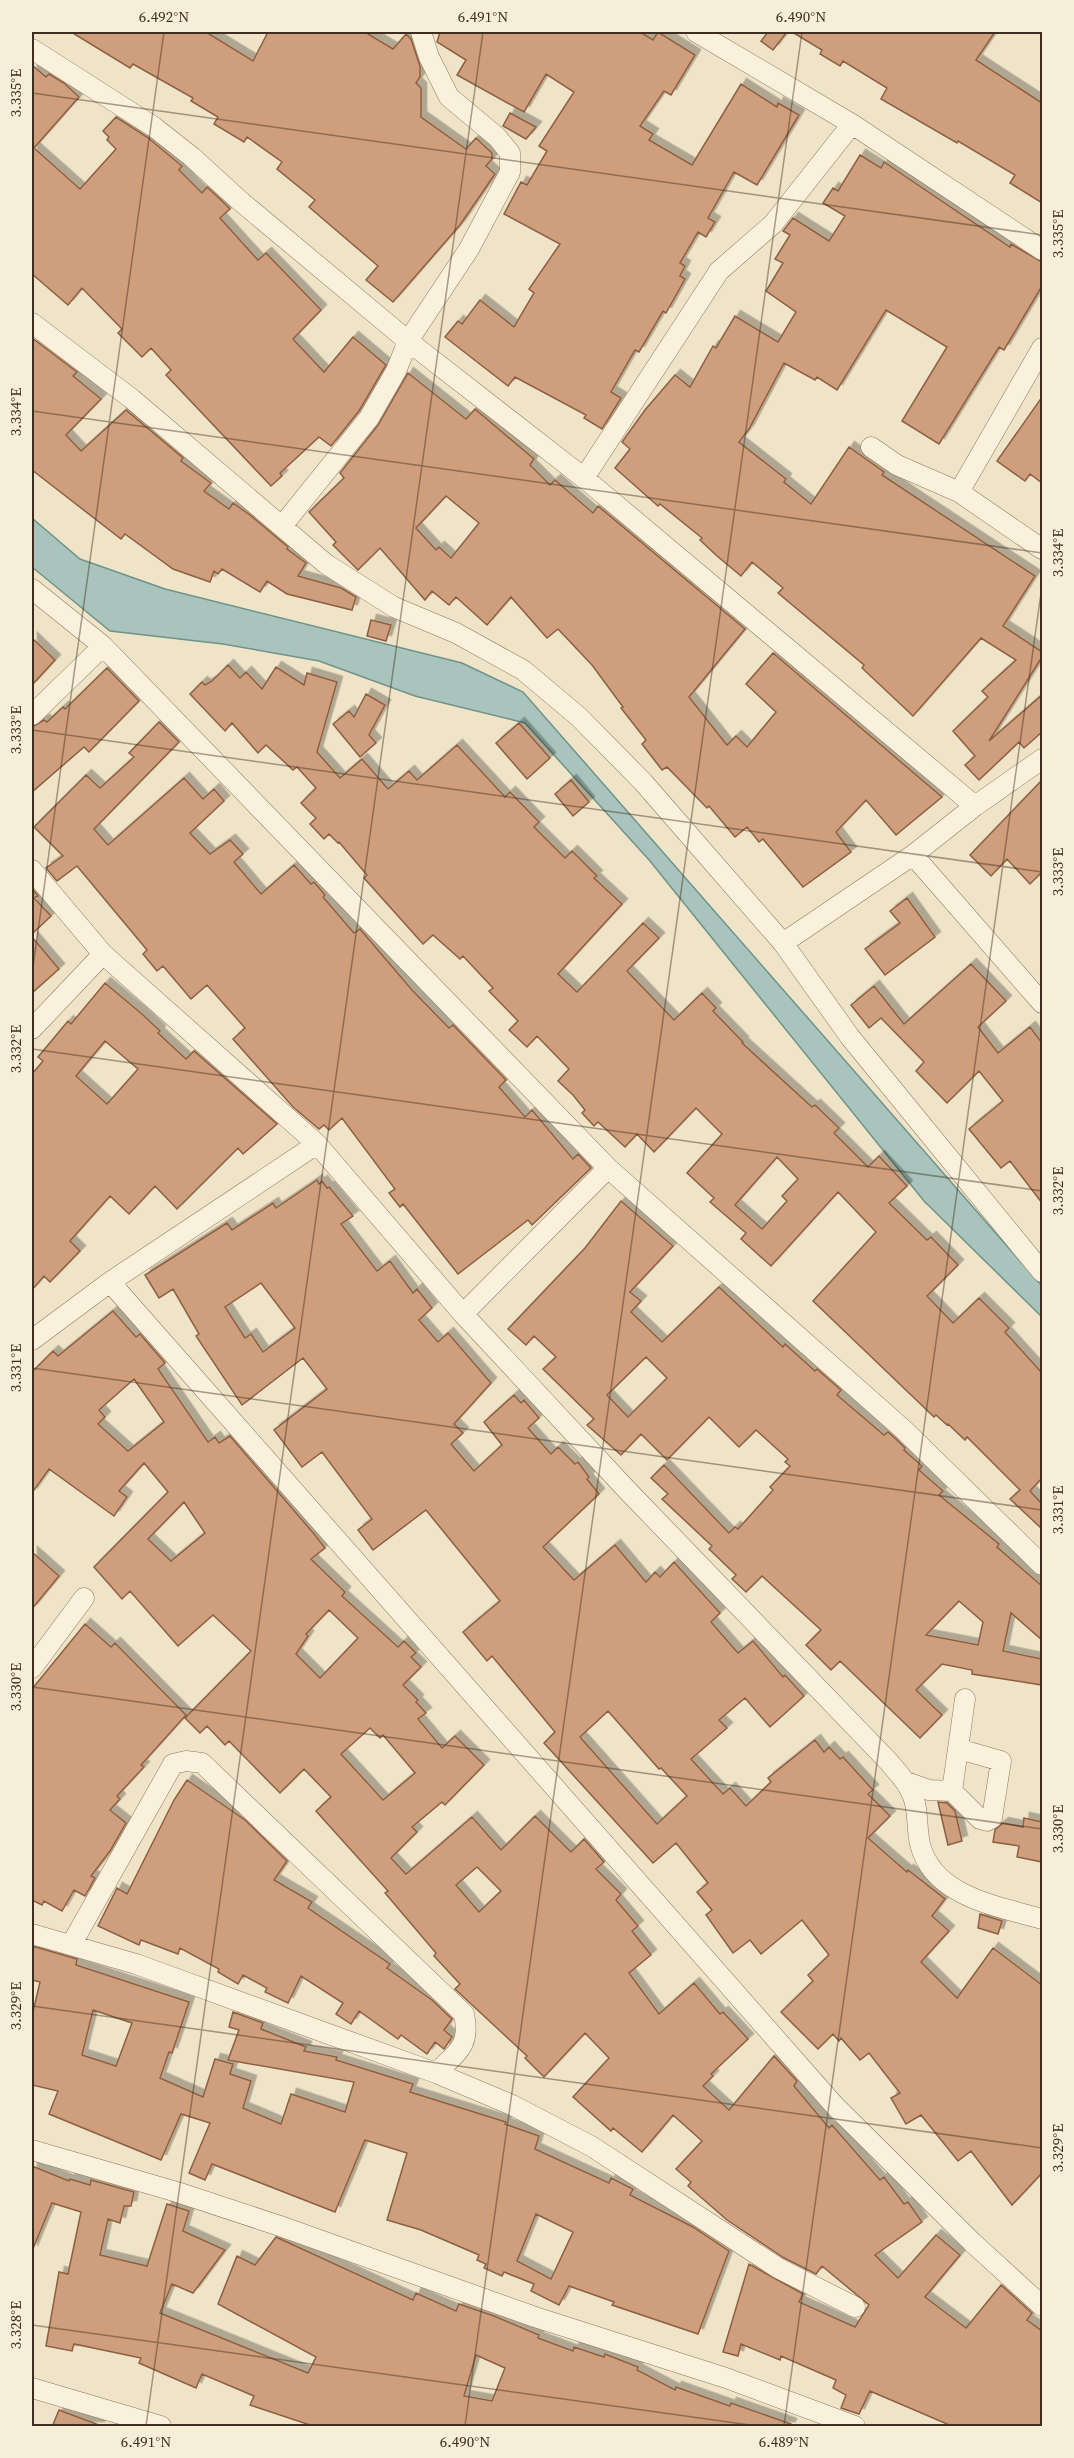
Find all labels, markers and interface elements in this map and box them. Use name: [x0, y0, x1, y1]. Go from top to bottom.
text: 6.492°N: [139, 6, 189, 27]
text: 6.491°N: [458, 6, 508, 27]
text: 6.490°N: [776, 6, 826, 27]
text: 3.335°E: [5, 69, 26, 117]
text: 3.335°E: [1047, 210, 1068, 258]
text: 3.334°E: [5, 388, 26, 436]
text: 3.334°E: [1047, 529, 1068, 577]
text: 3.333°E: [5, 706, 26, 754]
text: 3.333°E: [1047, 848, 1068, 896]
text: 3.332°E: [5, 1025, 26, 1073]
text: 3.332°E: [1047, 1167, 1068, 1215]
text: 3.331°E: [5, 1344, 26, 1392]
text: 3.331°E: [1047, 1486, 1068, 1534]
text: 3.330°E: [5, 1663, 26, 1711]
text: 3.330°E: [1047, 1805, 1068, 1853]
text: 3.329°E: [5, 1982, 26, 2030]
text: 3.329°E: [1047, 2124, 1068, 2172]
text: 3.328°E: [5, 2301, 26, 2349]
text: 6.491°N: [121, 2431, 171, 2452]
text: 6.490°N: [440, 2431, 490, 2452]
text: 6.489°N: [759, 2431, 809, 2452]

